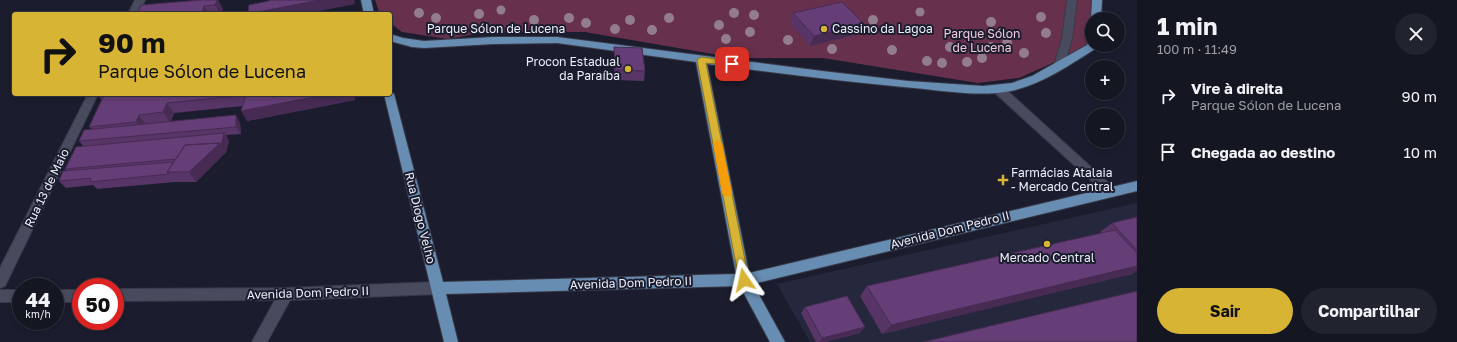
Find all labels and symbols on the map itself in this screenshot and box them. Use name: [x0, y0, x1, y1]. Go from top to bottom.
street label: Parque Sólon de Lucena: [427, 21, 565, 36]
place label: Cassino da Lagoa: [832, 21, 933, 36]
marker: Cassino da Lagoa: [819, 24, 829, 34]
park label: Parque Sólon de Lucena: [944, 26, 1020, 55]
pin: [715, 47, 749, 81]
place label: Procon Estadual da Paraíba: [526, 54, 620, 83]
marker: Procon Estadual da Paraíba: [623, 64, 633, 74]
street label: Rua 13 de Maio: [21, 146, 72, 230]
place label: Farmácias Atalaia - Mercado Central: [1011, 165, 1114, 194]
street label: Rua Diogo Velho: [402, 170, 439, 265]
marker: Farmácias Atalaia - Mercado Central: [998, 175, 1008, 185]
street label: Avenida Dom Pedro II: [889, 207, 1011, 252]
marker: Mercado Central: [1042, 239, 1052, 249]
place label: Mercado Central: [999, 250, 1095, 265]
position arrow: [723, 259, 765, 301]
street label: Avenida Dom Pedro II: [570, 273, 692, 292]
speed limit sign: 50: [72, 278, 124, 330]
street label: Avenida Dom Pedro II: [247, 283, 369, 302]

